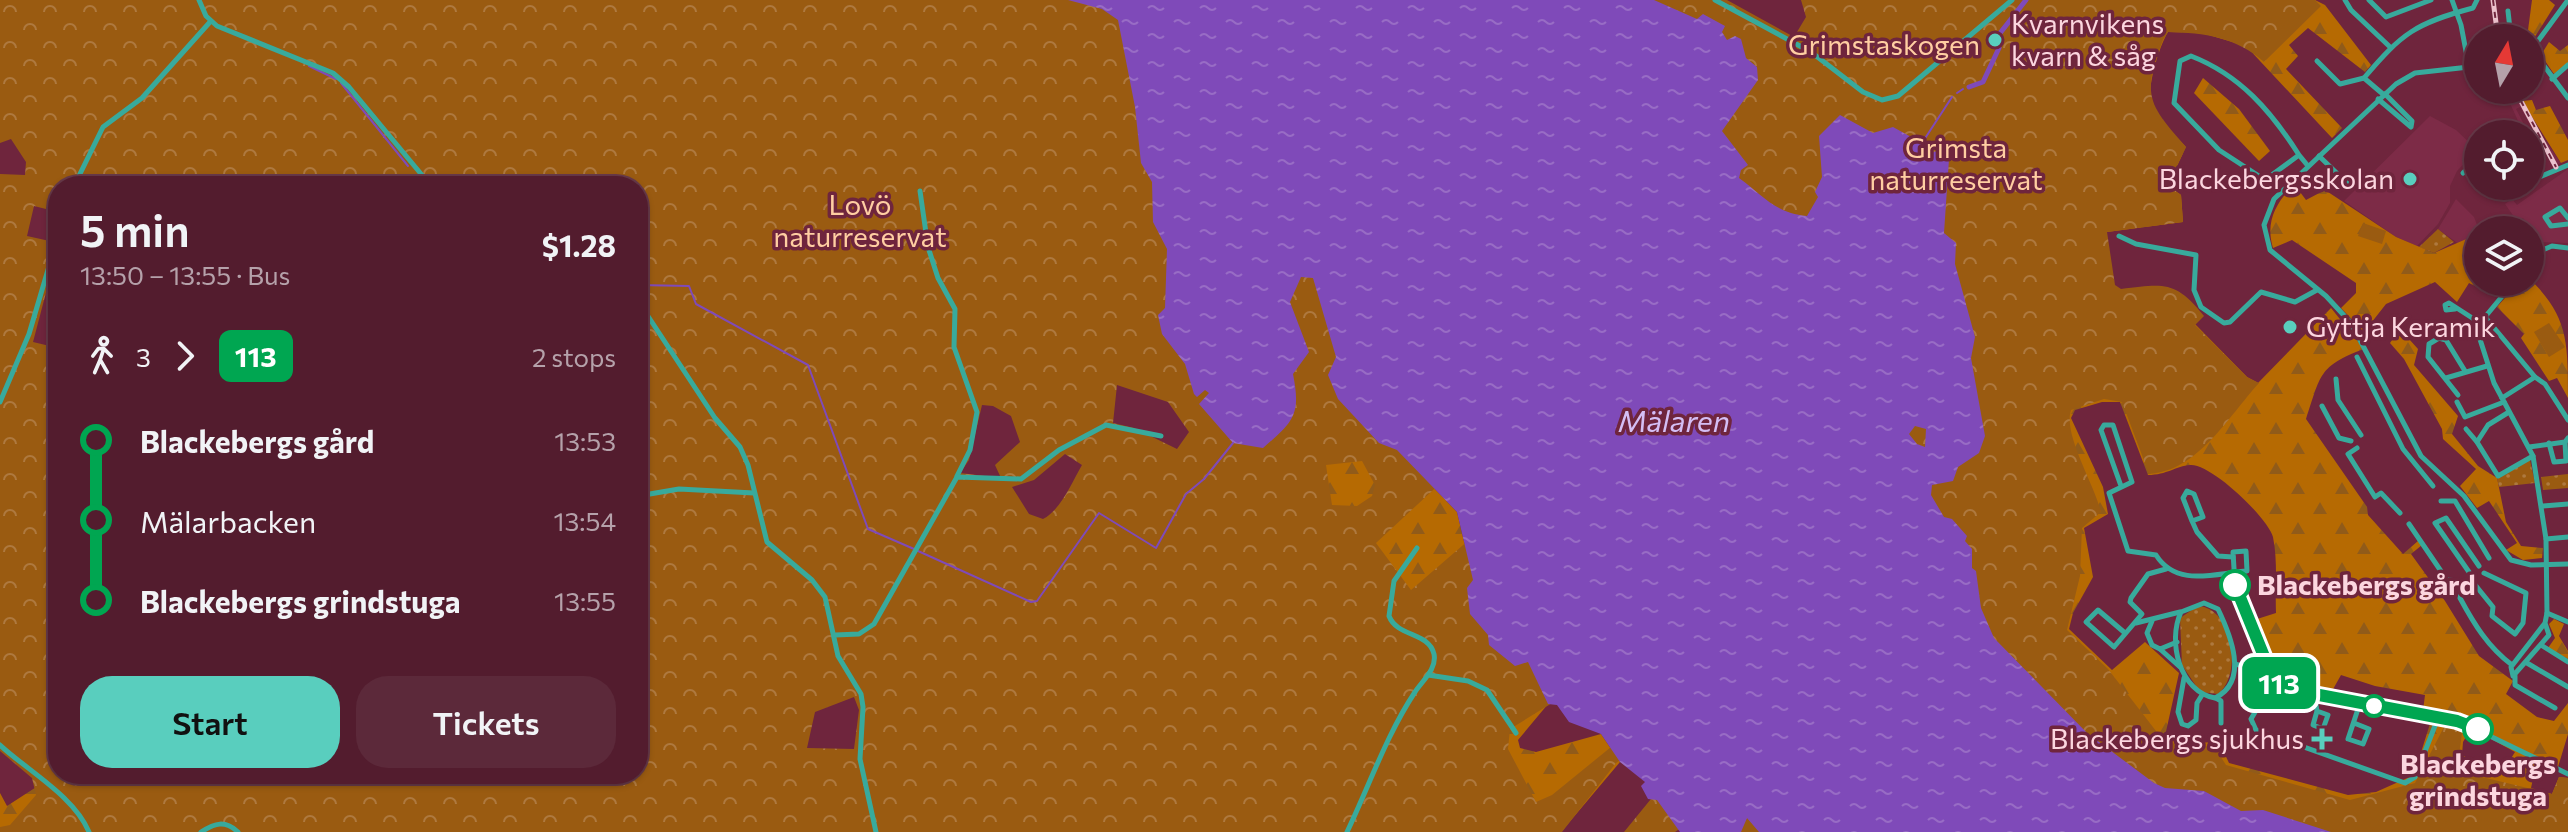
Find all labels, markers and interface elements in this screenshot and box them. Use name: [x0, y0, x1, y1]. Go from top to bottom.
place label: Kvarnvikens kvarn & såg: [2011, 6, 2164, 72]
north arrow: [2464, 24, 2544, 104]
map controls: [2464, 24, 2544, 296]
park label: Grimstaskogen: [1788, 27, 1980, 61]
marker: Kvarnvikens kvarn & såg: [1986, 31, 2004, 49]
button: locate: [2464, 120, 2544, 200]
park label: Grimsta naturreservat: [1869, 130, 2043, 196]
place label: Blackebergsskolan: [2159, 161, 2394, 195]
marker: Blackebergsskolan: [2401, 170, 2419, 188]
park label: Lovö naturreservat: [773, 187, 947, 253]
text: 5 min: [80, 202, 190, 256]
button: layers: [2464, 216, 2544, 296]
text: $1.28: [542, 226, 616, 263]
text: 13:50 – 13:55 · Bus: [80, 259, 290, 290]
place label: Gyttja Keramik: [2306, 309, 2495, 343]
marker: Gyttja Keramik: [2281, 318, 2299, 336]
icon: walk: [80, 334, 124, 378]
icon: forward: [163, 334, 207, 378]
text: 113: [235, 339, 277, 373]
text: 3: [136, 341, 151, 372]
text: 2 stops: [532, 341, 616, 372]
water label: Mälaren: [1618, 401, 1730, 438]
text: Blackebergs gård: [140, 422, 374, 459]
text: 13:53: [554, 425, 616, 456]
text: Mälarbacken: [140, 502, 316, 539]
text: 13:54: [553, 505, 616, 536]
place label: Blackebergs gård: [2257, 567, 2476, 601]
marker: Blackebergs gård: [2220, 570, 2250, 600]
text: Blackebergs grindstuga: [140, 582, 461, 619]
text: 13:55: [554, 585, 616, 616]
line badge: 113: [2233, 657, 2325, 709]
text: 113: [2258, 666, 2300, 700]
button: Start: [80, 676, 340, 768]
button: Tickets: [356, 676, 616, 768]
unlabelled marker: [2363, 695, 2385, 717]
marker: Blackebergs grindstuga: [2463, 714, 2493, 744]
place label: Blackebergs sjukhus: [2050, 721, 2304, 755]
marker: Blackebergs sjukhus: [2311, 728, 2333, 750]
place label: Blackebergs grindstuga: [2400, 746, 2556, 812]

